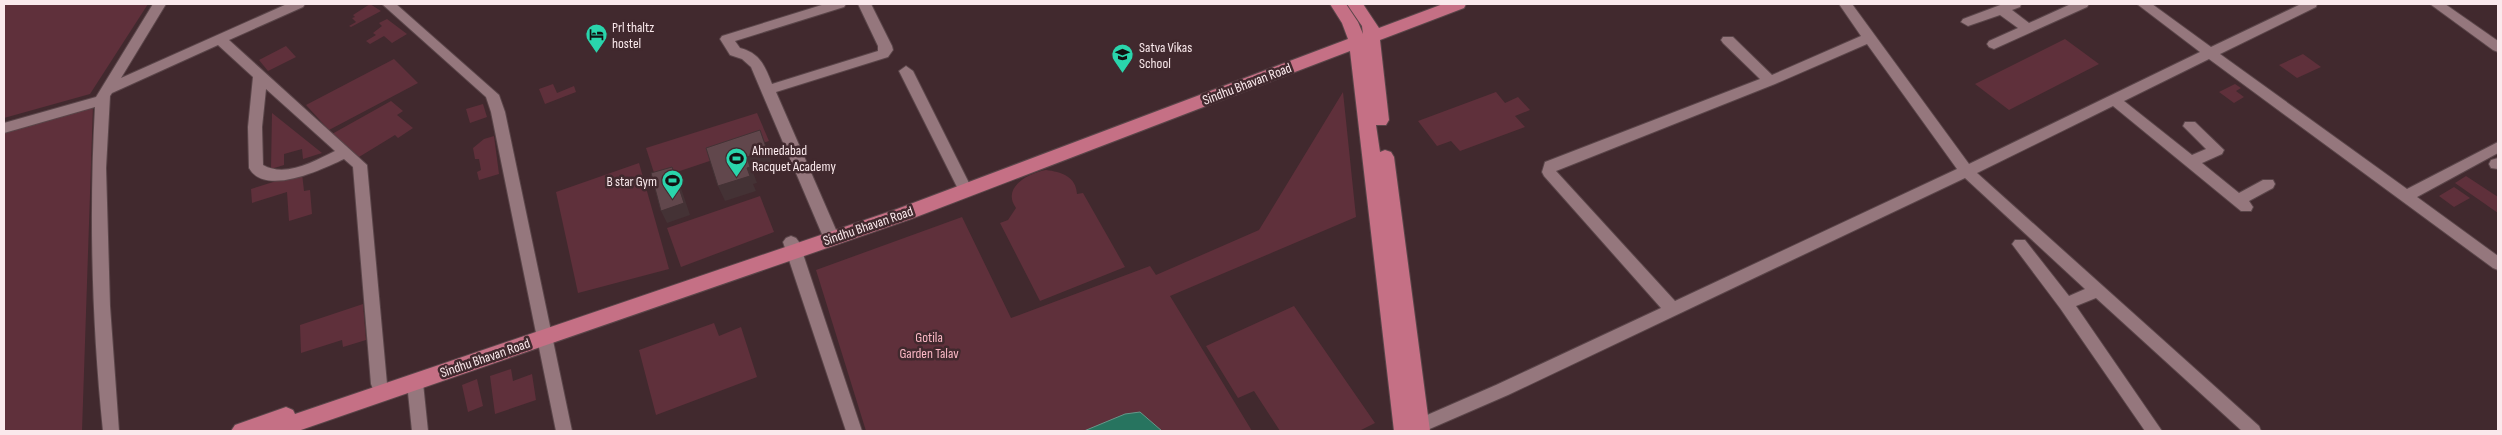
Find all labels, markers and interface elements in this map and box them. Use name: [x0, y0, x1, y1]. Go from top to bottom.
place label: Prl thaltz hostel: [612, 19, 654, 52]
hotel icon: Prl thaltz hostel: [584, 23, 608, 54]
place label: Satva Vikas School: [1139, 39, 1192, 72]
school or university icon: Satva Vikas School: [1111, 43, 1135, 74]
street label: Sindhu Bhavan Road: [1200, 59, 1294, 109]
place label: Ahmedabad Racquet Academy: [751, 142, 836, 175]
sports icon: Ahmedabad Racquet Academy: [724, 146, 748, 177]
sports icon: B star Gym: [661, 169, 685, 200]
place label: B star Gym: [607, 173, 657, 190]
street label: Sindhu Bhavan Road: [821, 203, 915, 249]
park label: Gotila Garden Talav: [899, 329, 959, 362]
street label: Sindhu Bhavan Road: [438, 335, 532, 381]

